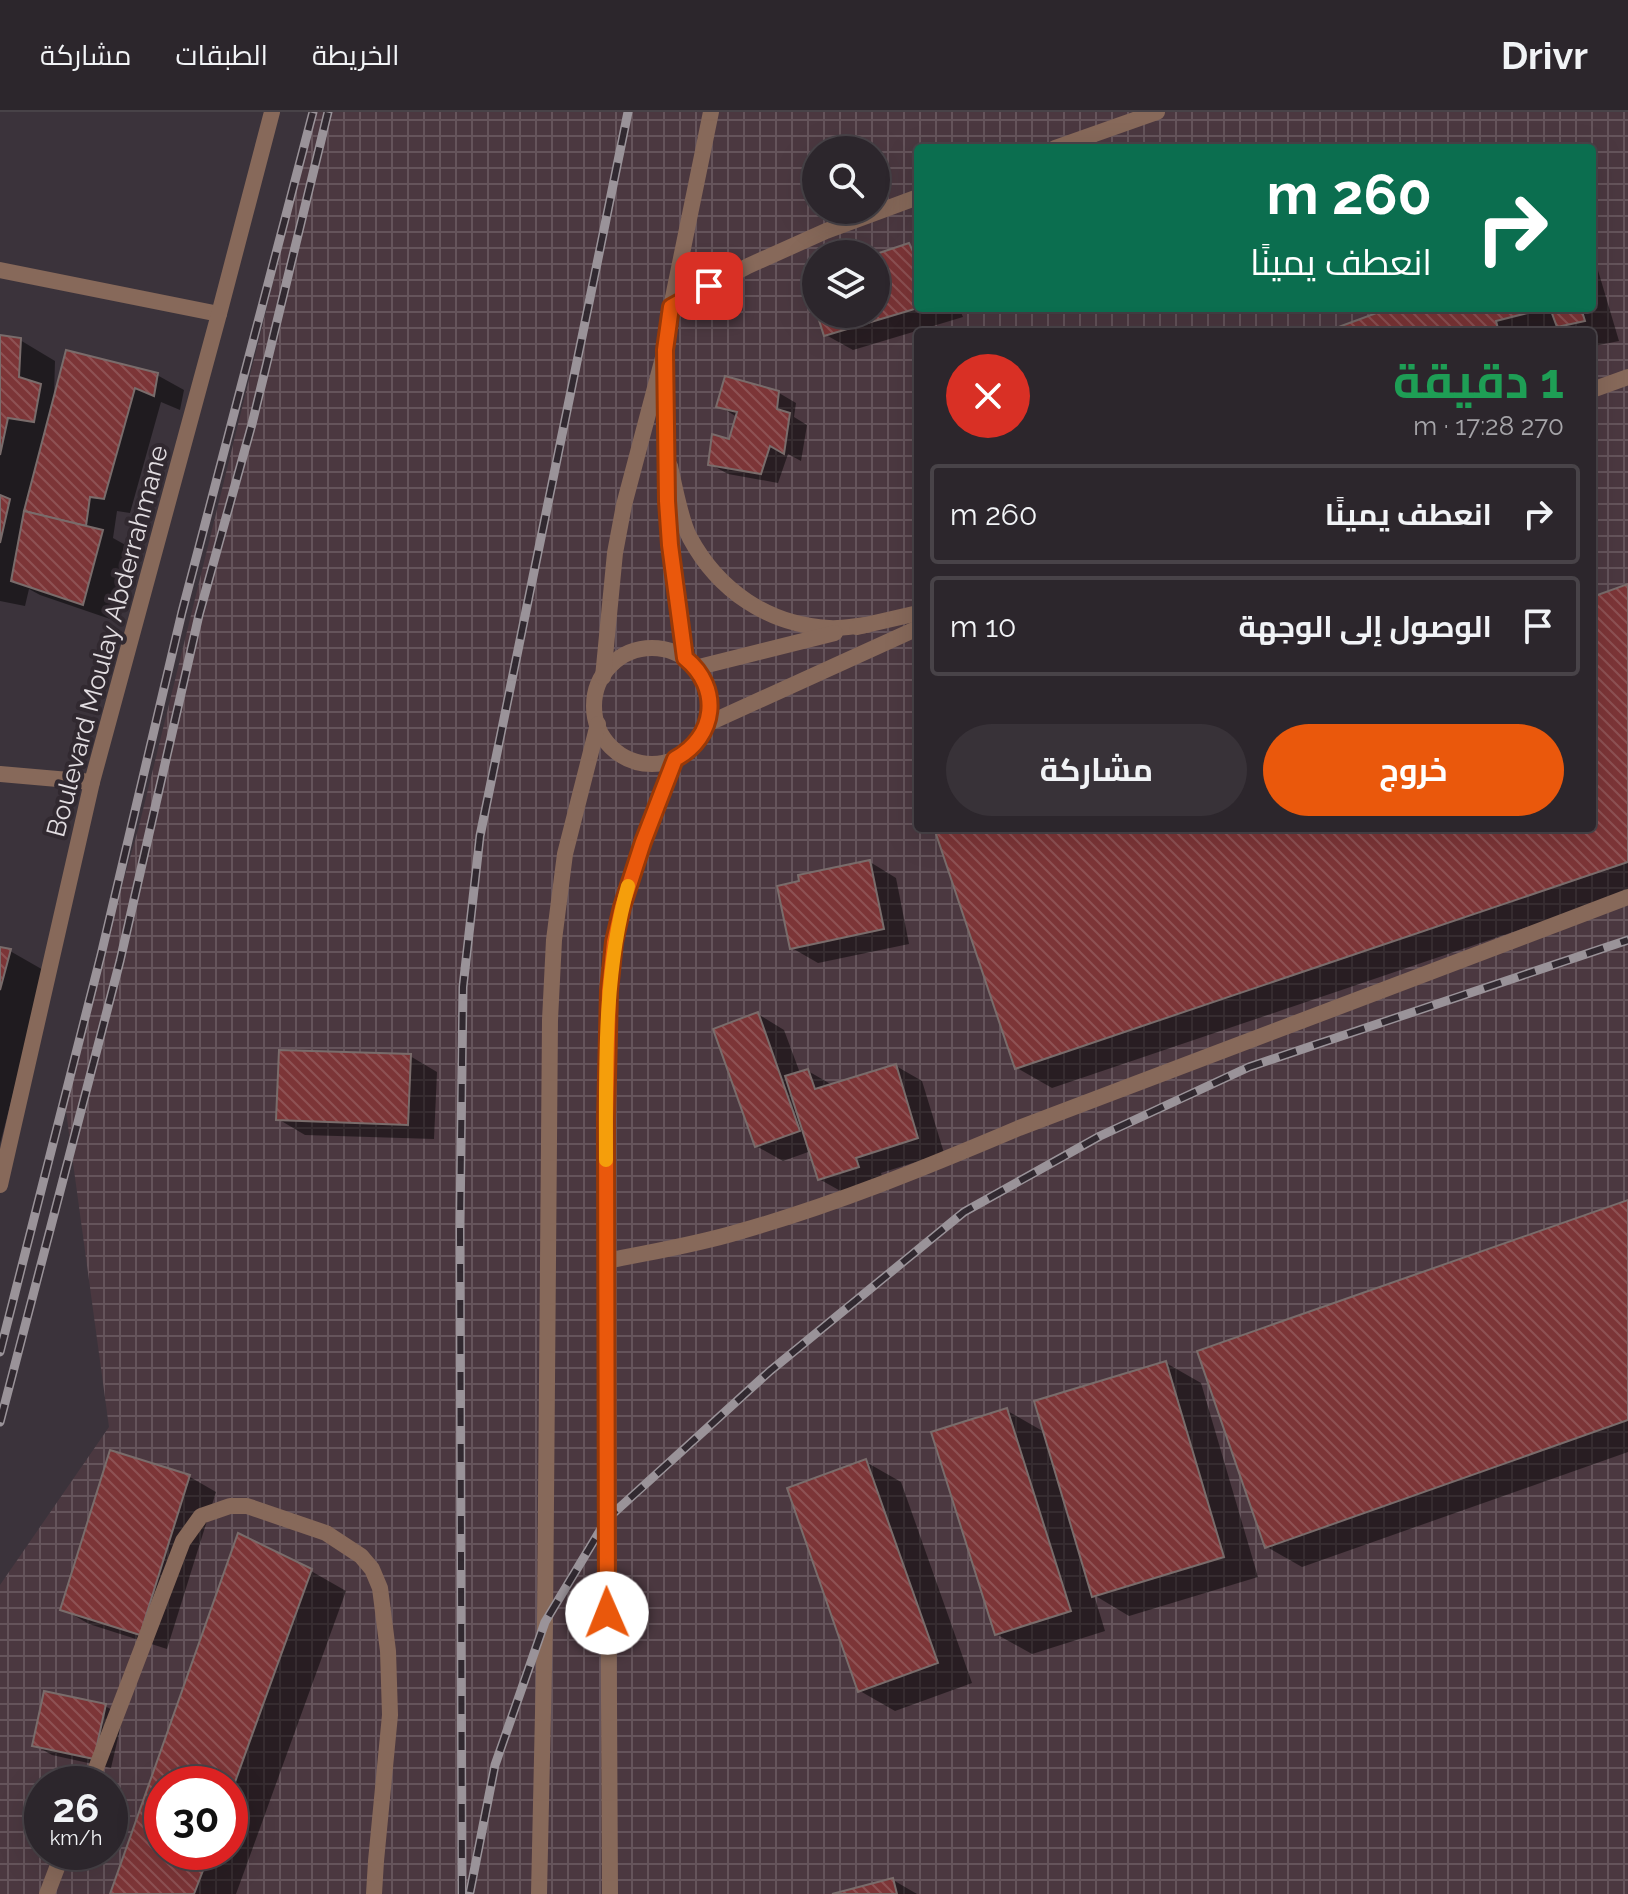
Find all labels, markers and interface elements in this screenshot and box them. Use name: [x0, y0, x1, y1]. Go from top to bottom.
text: Drivr: [1501, 33, 1588, 78]
text: مشاركة: [40, 39, 131, 72]
text: الطبقات: [175, 39, 268, 72]
text: الخريطة: [312, 39, 399, 72]
map controls: [802, 136, 890, 328]
button: search: [802, 136, 890, 224]
text: 260 m: [1266, 161, 1432, 227]
icon: right: [1460, 176, 1564, 280]
button: layers: [802, 240, 890, 328]
text: انعطف يمينًا: [1250, 241, 1432, 283]
pin: [675, 252, 743, 320]
icon: arrive: [687, 264, 731, 308]
text: 1 دقيقة: [1393, 353, 1564, 409]
button: close: [946, 354, 1030, 438]
text: 270 m · 17:28: [1413, 411, 1564, 441]
street label: Boulevard Moulay Abderrahmane: [40, 442, 174, 840]
icon: right: [1516, 492, 1560, 536]
text: 260 m: [950, 497, 1037, 532]
text: انعطف يمينًا: [1325, 497, 1492, 532]
icon: arrive: [1516, 604, 1560, 648]
text: 10 m: [950, 609, 1016, 644]
text: الوصول إلى الوجهة: [1239, 609, 1492, 644]
button: مشاركة: [946, 724, 1247, 816]
button: خروج: [1263, 724, 1564, 816]
position arrow: [565, 1571, 649, 1655]
speed limit sign: 30: [144, 1766, 248, 1870]
text: 26: [53, 1784, 99, 1831]
text: km/h: [50, 1826, 102, 1850]

